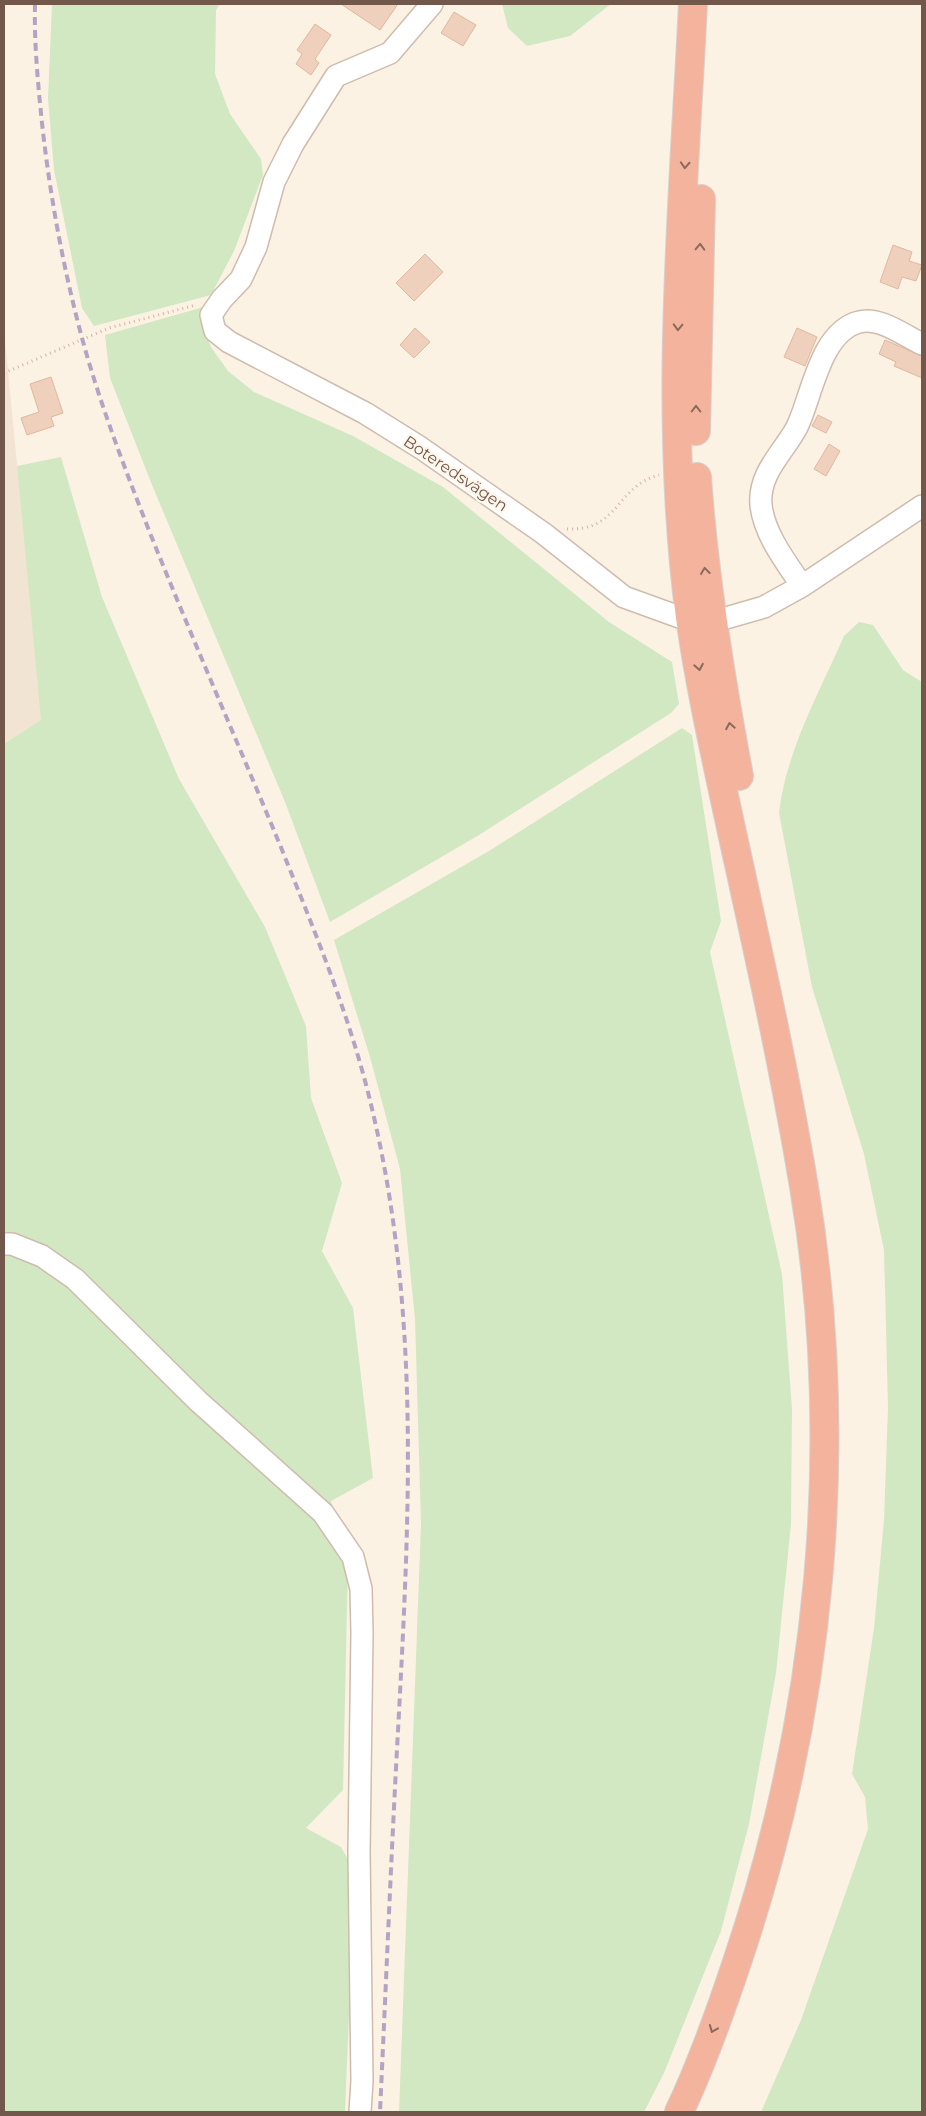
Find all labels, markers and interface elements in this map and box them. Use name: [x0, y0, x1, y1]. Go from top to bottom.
one-way arrow: [679, 161, 690, 169]
one-way arrow: [694, 243, 705, 251]
one-way arrow: [673, 324, 683, 332]
one-way arrow: [691, 405, 701, 413]
street label: Boteredsvägen: [400, 432, 511, 515]
one-way arrow: [700, 567, 711, 575]
one-way arrow: [693, 663, 703, 672]
one-way arrow: [725, 722, 735, 731]
one-way arrow: [709, 2024, 720, 2033]

